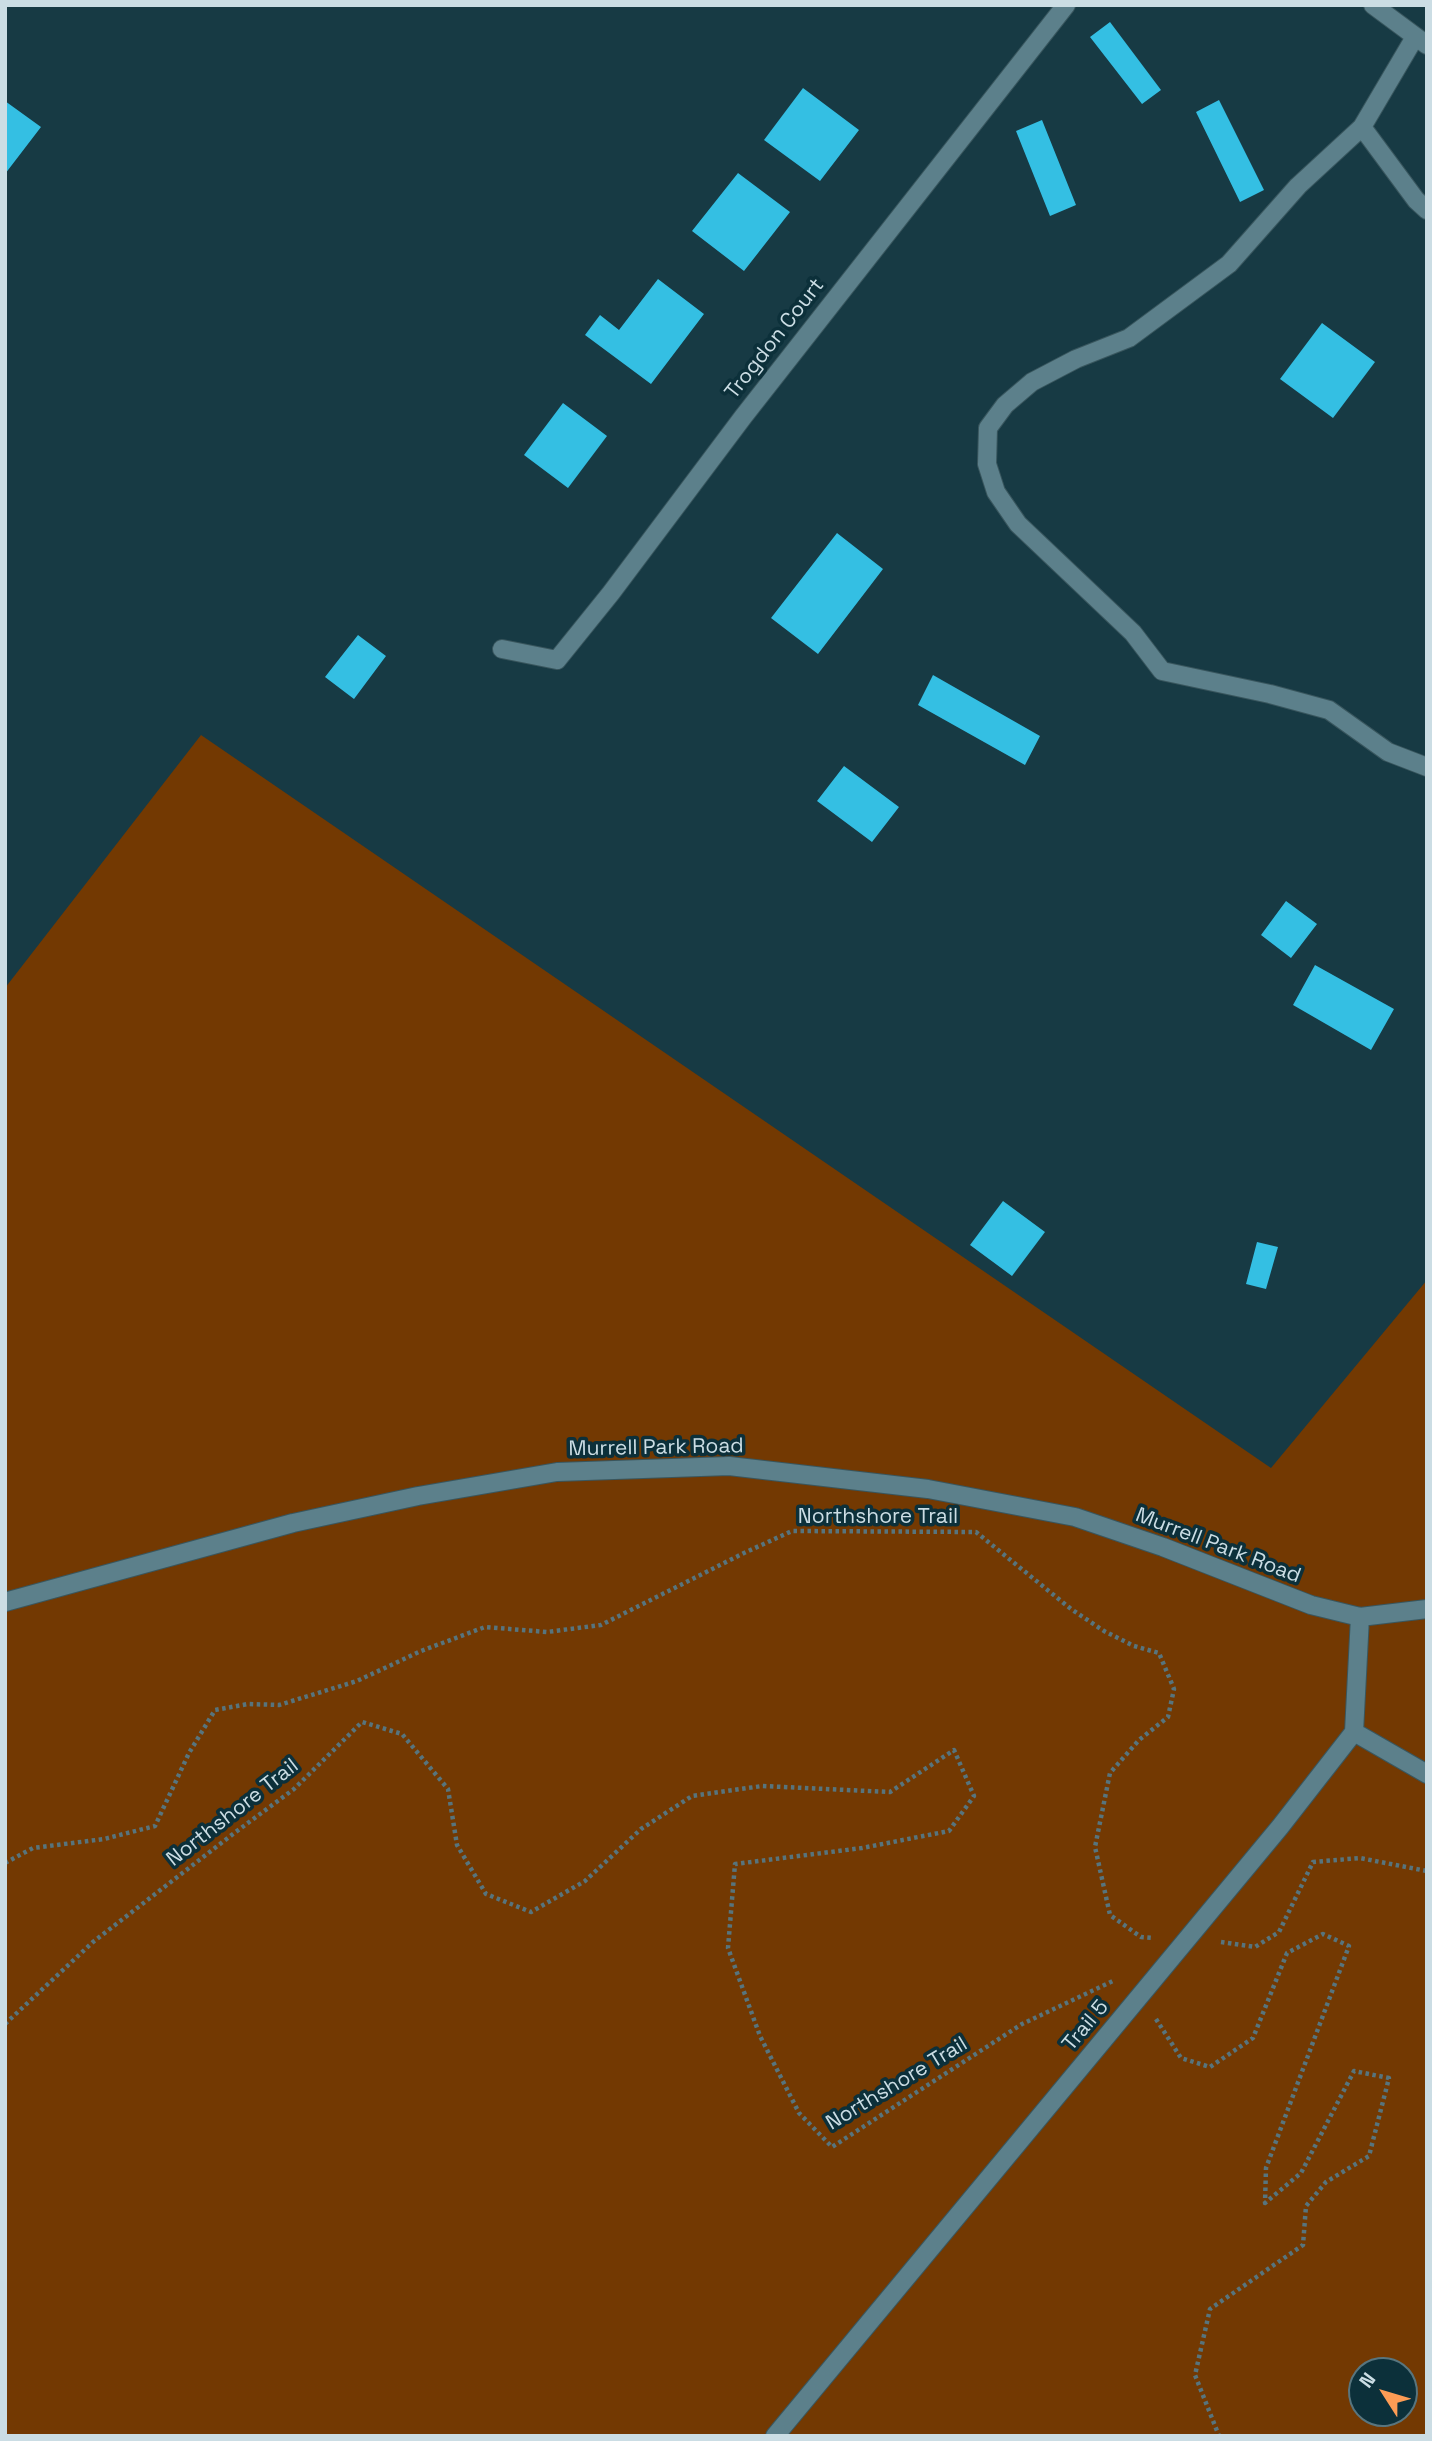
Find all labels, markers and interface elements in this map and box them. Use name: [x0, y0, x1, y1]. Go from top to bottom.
street label: Trogdon Court: [720, 274, 830, 404]
street label: Murrell Park Road: [568, 1434, 744, 1462]
street label: Murrell Park Road: [1132, 1503, 1304, 1589]
street label: Northshore Trail: [798, 1504, 958, 1530]
street label: Northshore Trail: [162, 1754, 304, 1872]
street label: Trail 5: [1057, 1995, 1115, 2057]
street label: Northshore Trail: [822, 2032, 972, 2136]
north arrow: [1348, 2357, 1418, 2427]
text: N: [1354, 2368, 1381, 2393]

